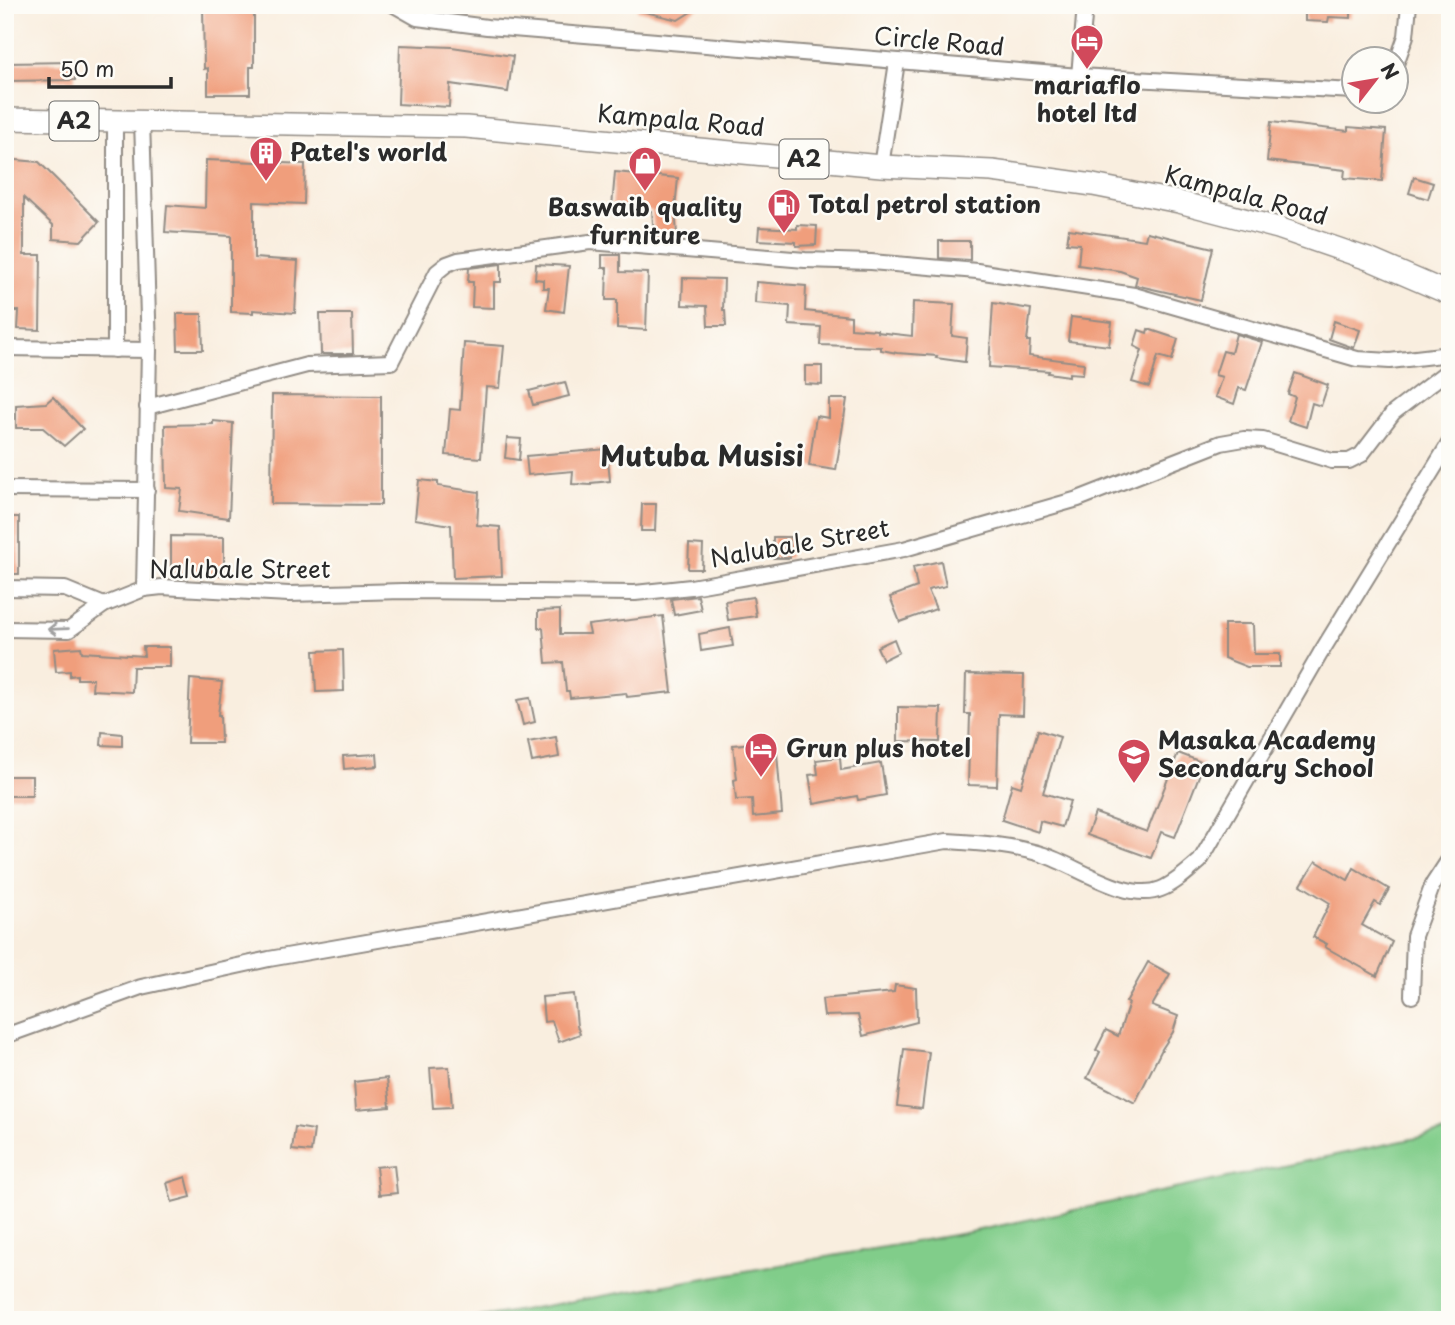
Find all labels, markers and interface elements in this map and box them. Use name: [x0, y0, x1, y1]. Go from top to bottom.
street label: Circle Road: [873, 16, 1006, 64]
hotel icon: mariaflo hotel ltd: [1068, 22, 1106, 71]
scale bar: [49, 46, 172, 90]
north arrow: [1340, 46, 1410, 116]
text: 50 m: [60, 52, 114, 84]
text: N: [1375, 57, 1406, 84]
place label: mariaflo hotel ltd: [1034, 66, 1140, 130]
street label: Kampala Road: [596, 94, 766, 144]
road number: A2: [50, 102, 98, 140]
place label: Patel's world: [290, 133, 447, 169]
building icon: Patel's world: [247, 134, 285, 183]
road number: A2: [780, 140, 828, 178]
shop icon: Baswaib quality furniture: [626, 144, 664, 193]
street label: Kampala Road: [1161, 155, 1332, 233]
place label: Total petrol station: [808, 185, 1041, 221]
fuel station icon: Total petrol station: [765, 186, 803, 235]
place label: Baswaib quality furniture: [548, 188, 742, 252]
district label: Mutuba Musisi: [600, 433, 804, 476]
street label: Nalubale Street: [707, 509, 892, 575]
street label: Nalubale Street: [150, 550, 331, 586]
one-way arrow: [47, 623, 70, 636]
place label: Masaka Academy Secondary School: [1158, 721, 1376, 785]
place label: Grun plus hotel: [786, 729, 971, 765]
hotel icon: Grun plus hotel: [742, 730, 780, 779]
school or university icon: Masaka Academy Secondary School: [1115, 736, 1153, 785]

